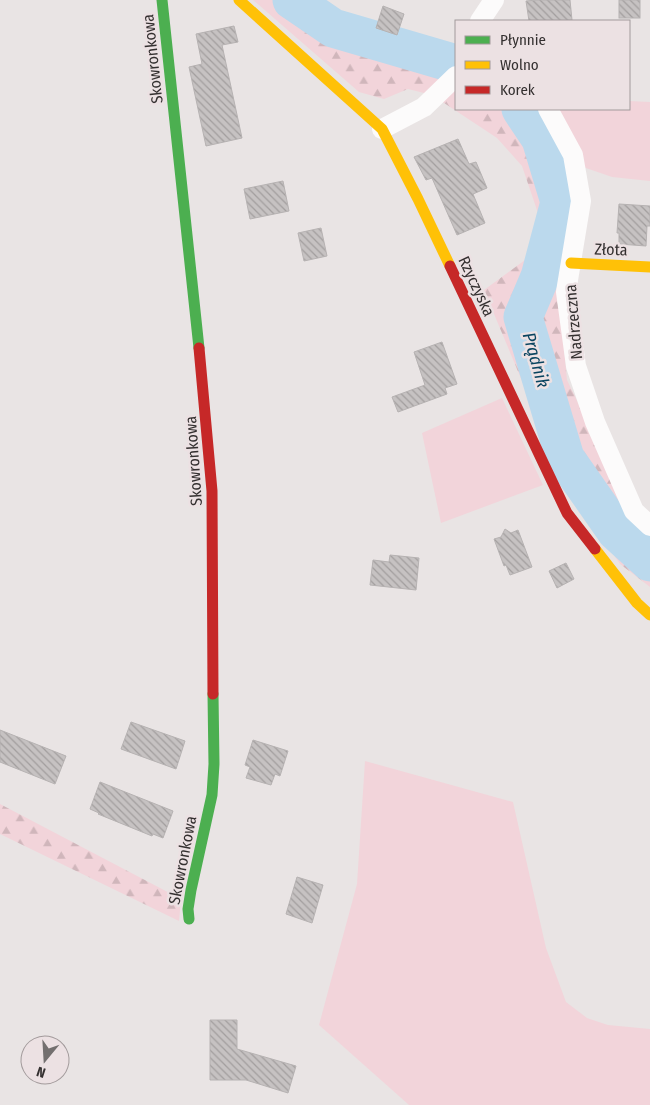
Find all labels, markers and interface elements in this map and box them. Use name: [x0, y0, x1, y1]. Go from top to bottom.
street label: Skowronkowa: [138, 13, 167, 105]
legend: [455, 20, 630, 110]
text: Płynnie: [500, 31, 546, 49]
text: Wolno: [500, 56, 539, 74]
text: Korek: [500, 81, 535, 99]
street label: Złota: [594, 239, 628, 260]
street label: Rzyczyska: [454, 253, 499, 319]
street label: Nadrzeczna: [561, 284, 586, 360]
water label: Prądnik: [518, 330, 554, 390]
street label: Skowronkowa: [181, 415, 206, 507]
street label: Skowronkowa: [165, 814, 200, 906]
north arrow: [20, 1035, 70, 1085]
text: N: [35, 1063, 48, 1081]

